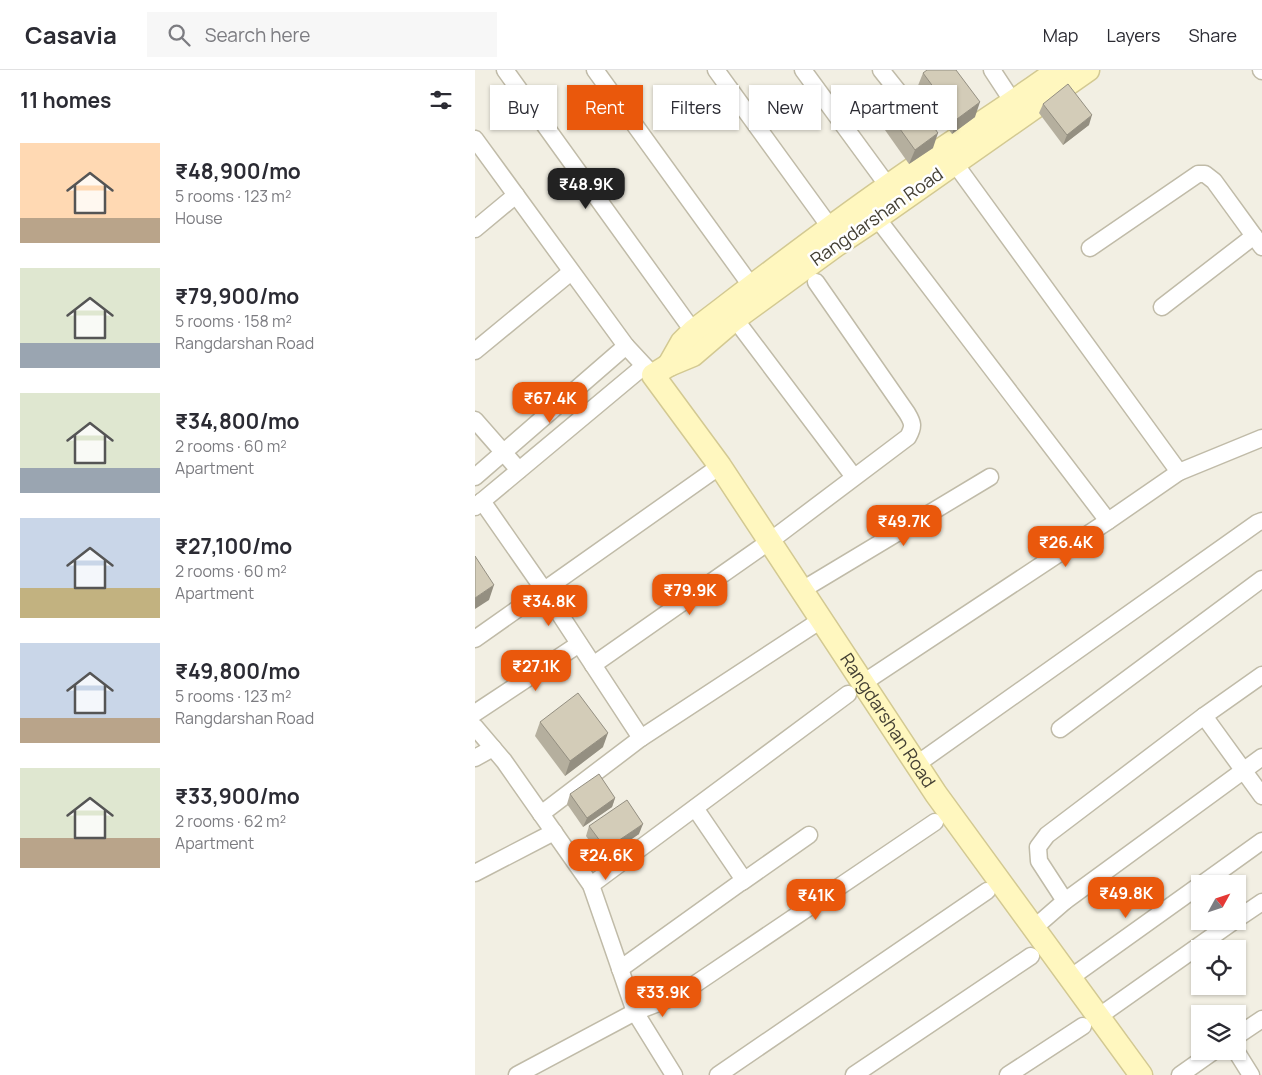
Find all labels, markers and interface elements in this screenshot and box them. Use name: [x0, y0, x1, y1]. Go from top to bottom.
search box: [147, 12, 497, 57]
text: Casavia: [25, 18, 117, 51]
icon: search: [165, 21, 193, 49]
text: Search here: [205, 22, 310, 48]
text: Map: [1043, 23, 1078, 47]
text: Layers: [1106, 23, 1160, 47]
text: Share: [1188, 23, 1237, 47]
chip: Buy: [490, 85, 557, 130]
chip: Rent: [567, 85, 643, 130]
chip: Filters: [653, 85, 739, 130]
chip: New: [749, 85, 821, 130]
chip: Apartment: [831, 85, 957, 130]
text: 11 homes: [20, 86, 111, 114]
icon: filters: [427, 86, 455, 114]
text: ₹48,900/mo: [175, 157, 301, 185]
street label: Rangdarshan Road: [805, 161, 947, 271]
icon: home: [60, 163, 120, 223]
pin: ₹48.9K: [545, 168, 627, 210]
text: ₹48.9K: [559, 173, 613, 195]
text: 5 rooms · 123 m²: [175, 185, 291, 207]
text: House: [175, 207, 223, 229]
text: ₹79,900/mo: [175, 282, 299, 310]
icon: home: [60, 288, 120, 348]
text: 5 rooms · 158 m²: [175, 310, 292, 332]
text: Rangdarshan Road: [175, 332, 314, 354]
pin: ₹67.4K: [509, 382, 591, 424]
text: ₹67.4K: [523, 387, 577, 409]
text: ₹34,800/mo: [175, 407, 300, 435]
icon: home: [60, 413, 120, 473]
text: 2 rooms · 60 m²: [175, 435, 287, 457]
text: Apartment: [175, 457, 254, 479]
pin: ₹49.7K: [863, 504, 945, 547]
text: ₹49.7K: [878, 510, 930, 532]
pin: ₹26.4K: [1025, 526, 1107, 568]
text: ₹26.4K: [1039, 531, 1093, 553]
text: ₹27,100/mo: [175, 532, 292, 560]
icon: home: [60, 538, 120, 598]
text: 2 rooms · 60 m²: [175, 560, 287, 582]
pin: ₹79.9K: [649, 574, 731, 616]
text: ₹79.9K: [663, 579, 717, 601]
text: Apartment: [175, 582, 254, 604]
pin: ₹34.8K: [508, 584, 590, 627]
text: ₹34.8K: [522, 590, 576, 612]
street label: Rangdarshan Road: [835, 648, 942, 792]
pin: ₹27.1K: [495, 650, 577, 692]
text: ₹27.1K: [512, 655, 560, 677]
text: ₹49,800/mo: [175, 657, 300, 685]
icon: home: [60, 663, 120, 723]
text: 5 rooms · 123 m²: [175, 685, 291, 707]
text: Rangdarshan Road: [175, 707, 314, 729]
text: ₹33,900/mo: [175, 782, 300, 810]
icon: home: [60, 788, 120, 848]
text: 2 rooms · 62 m²: [175, 810, 286, 832]
text: Apartment: [175, 832, 254, 854]
pin: ₹24.6K: [565, 838, 647, 881]
text: ₹24.6K: [579, 844, 633, 866]
north arrow: [1191, 875, 1246, 930]
map controls: [1191, 875, 1246, 1060]
pin: ₹49.8K: [1085, 876, 1167, 919]
pin: ₹41K: [786, 878, 846, 921]
text: ₹49.8K: [1099, 882, 1153, 904]
text: ₹41K: [798, 884, 834, 906]
button: locate: [1191, 940, 1246, 995]
pin: ₹33.9K: [622, 976, 704, 1018]
text: ₹33.9K: [636, 981, 690, 1003]
button: layers: [1191, 1005, 1246, 1060]

